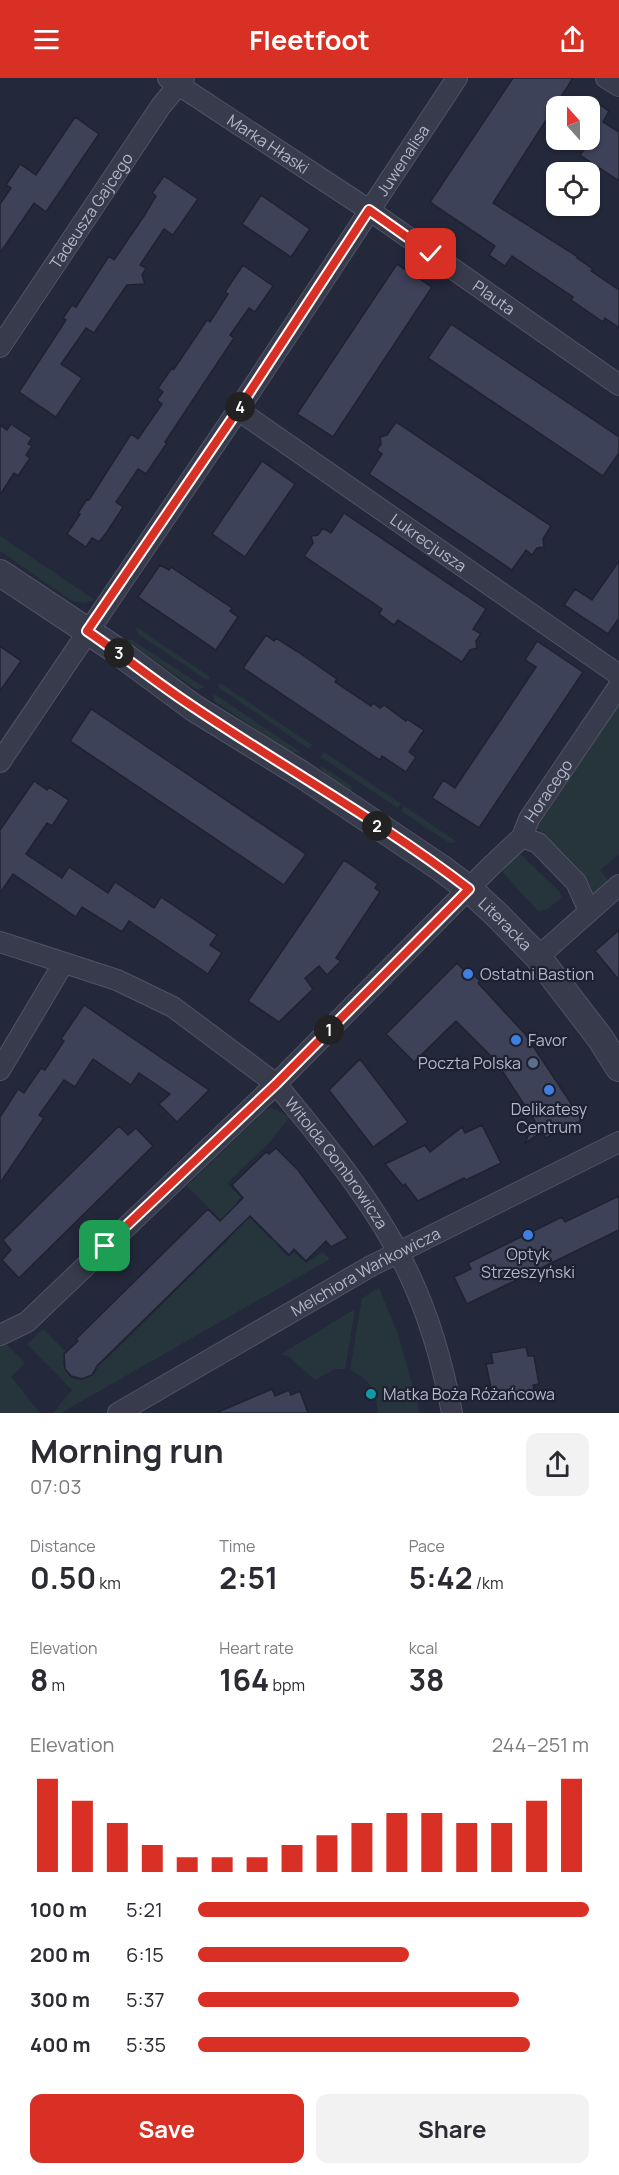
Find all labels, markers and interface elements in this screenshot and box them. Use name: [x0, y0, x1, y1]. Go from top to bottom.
text: Fleetfoot: [249, 21, 370, 58]
icon: menu: [30, 23, 63, 56]
icon: share: [556, 23, 589, 56]
north arrow: [546, 96, 600, 150]
map controls: [546, 96, 600, 216]
street label: Marka Hłaski: [223, 109, 314, 179]
street label: Juwenalisa: [371, 120, 434, 200]
street label: Tadeusza Gajcego: [44, 148, 138, 273]
button: locate: [546, 162, 600, 216]
pin: [405, 228, 456, 279]
icon: check: [414, 237, 447, 270]
street label: Plauta: [468, 275, 520, 320]
pin: 4: [225, 392, 255, 422]
text: 4: [235, 396, 245, 418]
street label: Lukrecjusza: [386, 508, 471, 577]
pin: 3: [104, 638, 134, 668]
text: 3: [114, 642, 124, 664]
street label: Horacego: [519, 755, 577, 826]
pin: 2: [362, 811, 392, 841]
text: 2: [372, 815, 382, 837]
street label: Literacka: [474, 892, 537, 955]
place label: Ostatni Bastion: [480, 963, 594, 985]
marker: Ostatni Bastion: [461, 967, 475, 981]
pin: 1: [314, 1015, 344, 1045]
text: 1: [325, 1019, 333, 1041]
place label: Favor: [528, 1029, 568, 1051]
marker: Favor: [509, 1033, 523, 1047]
place label: Poczta Polska: [418, 1052, 521, 1074]
marker: Poczta Polska: [526, 1056, 540, 1070]
marker: Delikatesy Centrum: [542, 1083, 556, 1097]
street label: Witolda Gombrowicza: [280, 1092, 393, 1233]
place label: Delikatesy Centrum: [511, 1098, 588, 1138]
pin: [79, 1220, 130, 1271]
street label: Melchiora Wańkowicza: [287, 1222, 444, 1321]
marker: Optyk Strzeszyński: [521, 1228, 535, 1242]
icon: arrive: [88, 1229, 121, 1262]
place label: Optyk Strzeszyński: [481, 1243, 575, 1283]
place label: Matka Boża Różańcowa: [383, 1383, 555, 1405]
marker: Matka Boża Różańcowa: [364, 1387, 378, 1401]
text: Morning run: [30, 1428, 224, 1473]
button: share: [526, 1433, 589, 1496]
text: 07:03: [30, 1473, 81, 1500]
text: Distance: [30, 1535, 96, 1557]
text: Time: [219, 1535, 255, 1557]
text: Pace: [409, 1535, 445, 1557]
text: 0.50: [30, 1557, 96, 1598]
text: 2:51: [219, 1557, 278, 1598]
text: 5:42: [409, 1557, 473, 1598]
text: km: [96, 1572, 121, 1594]
text: /km: [473, 1572, 504, 1594]
text: Elevation: [30, 1637, 98, 1659]
text: Heart rate: [219, 1637, 294, 1659]
text: kcal: [409, 1637, 438, 1659]
text: 8: [30, 1659, 48, 1700]
text: 164: [219, 1659, 269, 1700]
text: 38: [409, 1659, 444, 1700]
text: m: [48, 1674, 65, 1696]
text: bpm: [269, 1674, 305, 1696]
text: Elevation: [30, 1731, 114, 1758]
text: 244–251 m: [492, 1731, 589, 1758]
text: 100 m: [30, 1896, 87, 1923]
text: 5:21: [126, 1896, 163, 1923]
text: 200 m: [30, 1941, 90, 1968]
text: 6:15: [126, 1941, 164, 1968]
text: 300 m: [30, 1986, 90, 2013]
text: 5:37: [126, 1986, 165, 2013]
text: 400 m: [30, 2031, 90, 2058]
text: 5:35: [126, 2031, 166, 2058]
button: Save: [30, 2094, 304, 2163]
button: Share: [316, 2094, 589, 2163]

